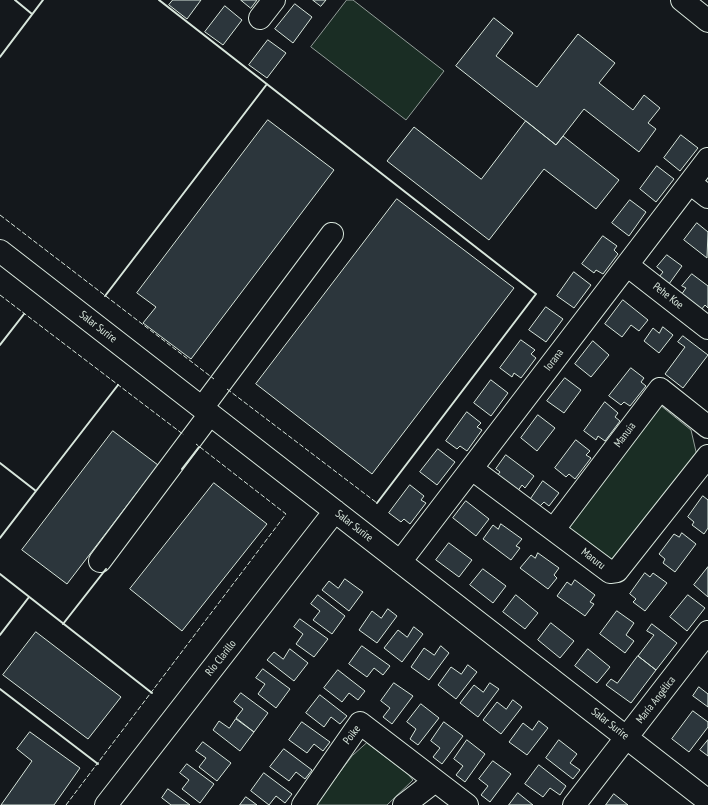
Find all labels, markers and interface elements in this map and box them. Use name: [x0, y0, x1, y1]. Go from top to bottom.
street label: Pehe Koe: [650, 280, 686, 312]
street label: Salar Surire: [77, 308, 119, 346]
street label: Iorana: [542, 346, 566, 374]
street label: Manuia: [611, 420, 639, 450]
street label: Salar Surire: [333, 507, 375, 545]
street label: Maruru: [578, 545, 608, 573]
street label: Río Clarillo: [203, 637, 239, 679]
street label: María Angélica: [634, 674, 678, 726]
street label: Salar Surire: [589, 705, 631, 743]
street label: Poike: [341, 723, 363, 747]

